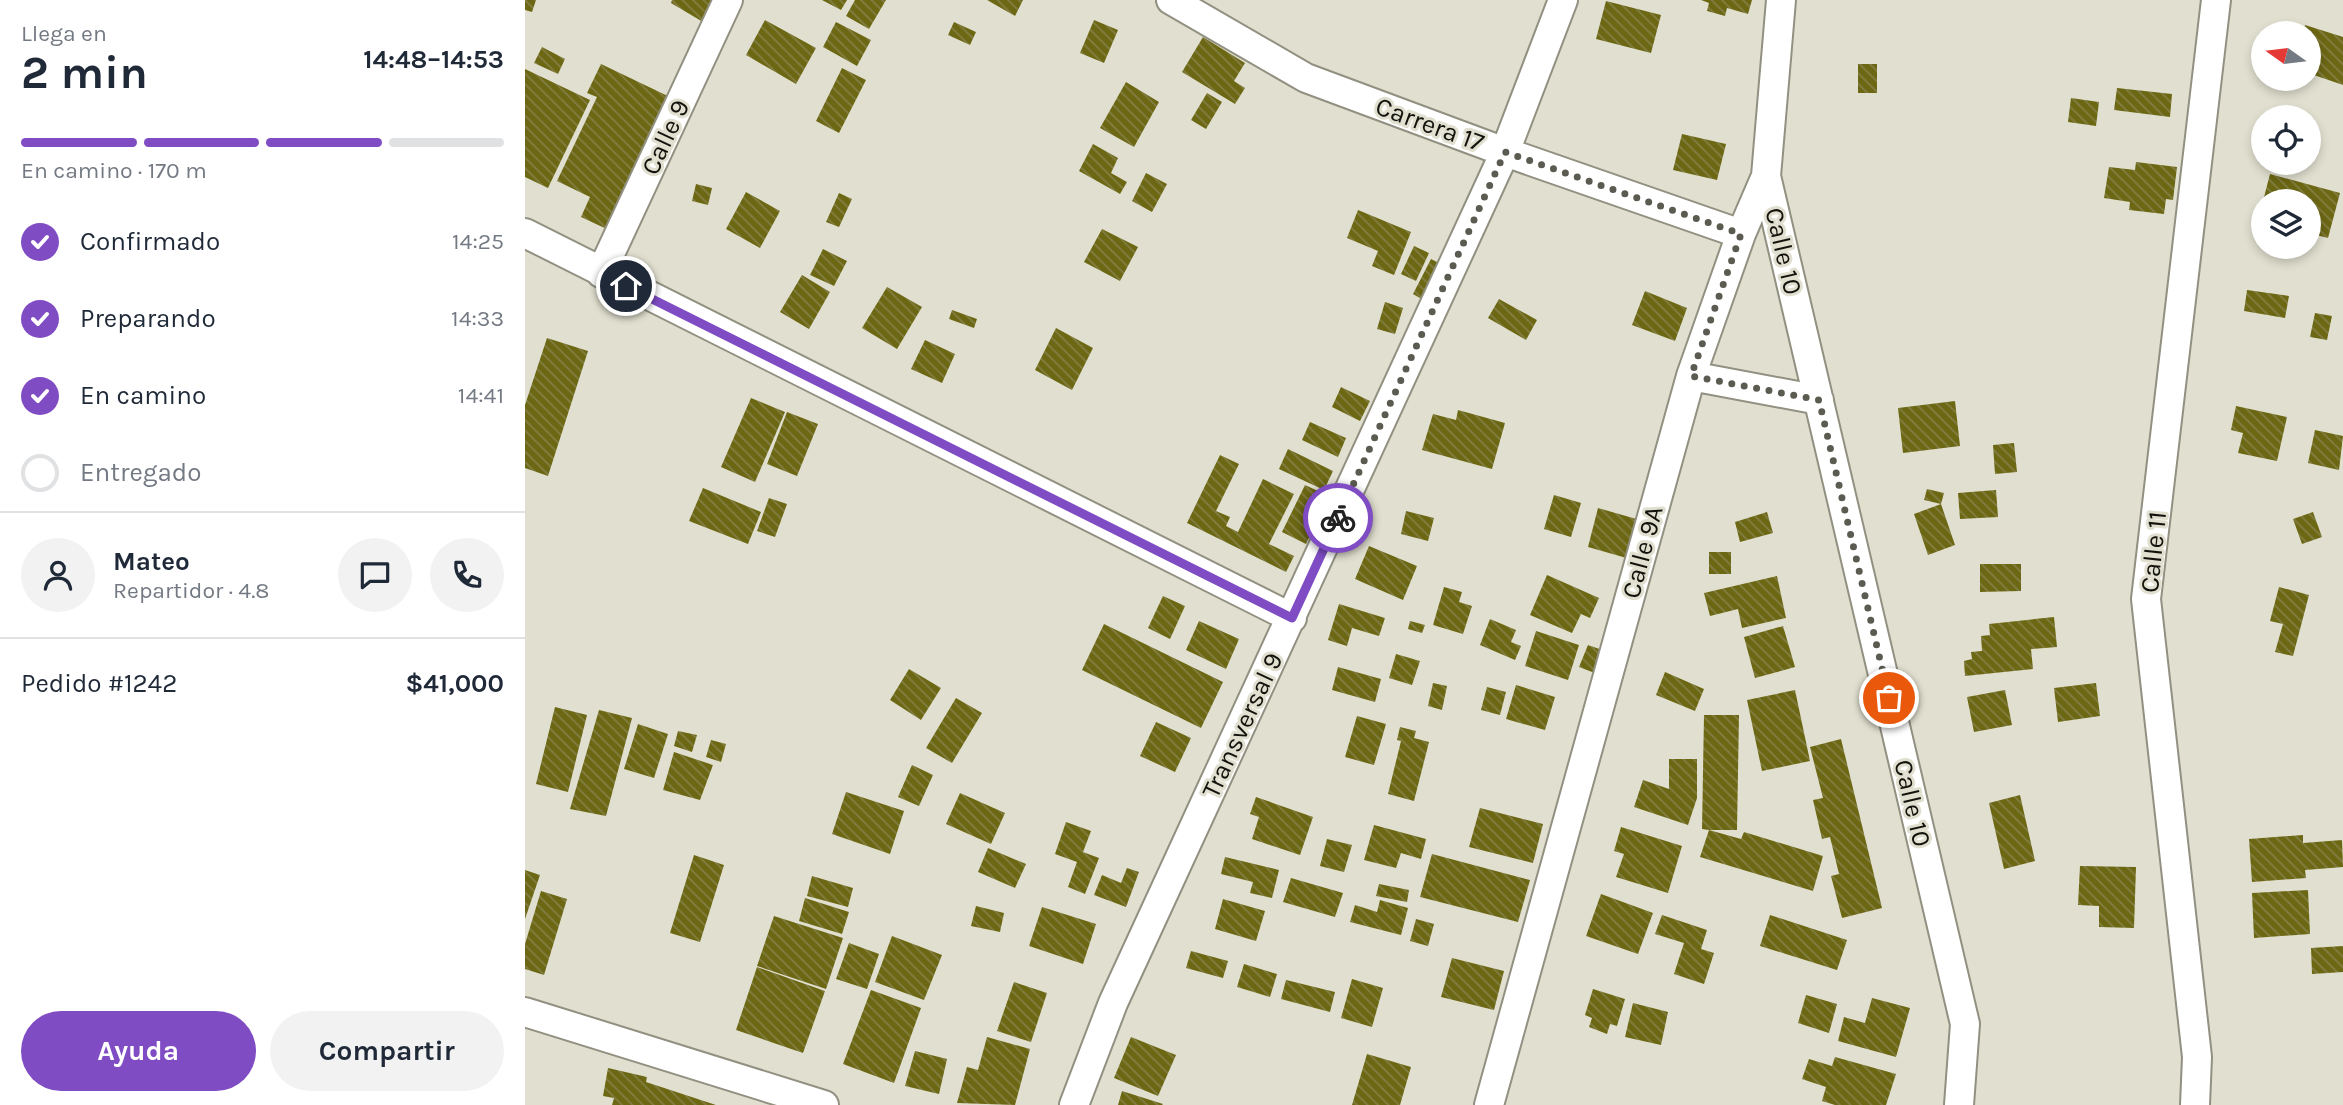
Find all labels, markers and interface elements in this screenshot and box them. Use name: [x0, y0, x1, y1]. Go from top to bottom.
text: Llega en: [21, 20, 107, 47]
north arrow: [2251, 21, 2321, 91]
map controls: [2251, 21, 2321, 259]
text: 14:48–14:53: [363, 44, 504, 75]
text: 2 min: [21, 46, 148, 100]
street label: Carrera 17: [1371, 91, 1488, 158]
street label: Calle 9: [635, 95, 696, 180]
button: locate: [2251, 105, 2321, 175]
text: En camino · 170 m: [21, 157, 207, 184]
button: layers: [2251, 189, 2321, 259]
street label: Calle 10: [1758, 205, 1809, 298]
icon: check: [21, 223, 59, 261]
text: Confirmado: [80, 226, 220, 257]
text: 14:25: [452, 228, 504, 255]
pin: [596, 256, 656, 316]
icon: home: [607, 267, 645, 305]
icon: check: [21, 300, 59, 338]
text: Preparando: [80, 303, 216, 334]
text: 14:33: [451, 305, 504, 332]
icon: check: [21, 377, 59, 415]
text: En camino: [80, 380, 206, 411]
text: 14:41: [458, 382, 504, 409]
text: Entregado: [80, 457, 201, 488]
courier: [1303, 483, 1373, 553]
icon: bike: [1319, 499, 1357, 537]
street label: Calle 9A: [1615, 502, 1670, 602]
street label: Calle 11: [2134, 510, 2173, 594]
button: person: [21, 538, 95, 612]
button: chat: [338, 538, 412, 612]
button: phone: [430, 538, 504, 612]
text: Mateo: [113, 546, 190, 577]
text: Repartidor · 4.8: [113, 577, 269, 604]
street label: Transversal 9: [1195, 648, 1290, 803]
text: Pedido #1242: [21, 668, 177, 699]
text: $41,000: [405, 668, 504, 699]
pin: [1859, 668, 1919, 728]
icon: bag: [1870, 679, 1908, 717]
street label: Calle 10: [1887, 757, 1938, 850]
button: Ayuda: [21, 1011, 256, 1091]
button: Compartir: [270, 1011, 504, 1091]

